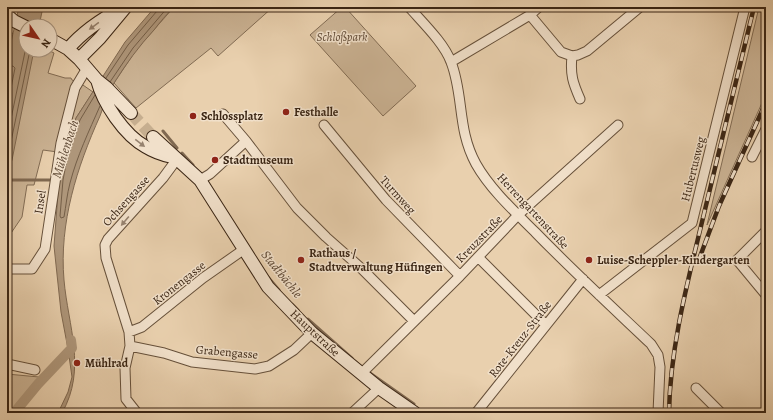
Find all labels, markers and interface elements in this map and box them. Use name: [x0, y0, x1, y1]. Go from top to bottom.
north arrow: [18, 18, 58, 58]
one-way arrow: [89, 22, 99, 30]
park label: Schloßpark: [317, 29, 368, 45]
text: N: [37, 36, 54, 51]
place label: Festhalle: [294, 104, 339, 120]
marker: Festhalle: [281, 107, 291, 117]
place label: Schlossplatz: [201, 108, 263, 124]
marker: Schlossplatz: [188, 111, 198, 121]
water label: Mühlenbach: [48, 118, 82, 180]
street label: Hubertusweg: [677, 135, 709, 203]
one-way arrow: [134, 138, 145, 147]
place label: Stadtmuseum: [223, 152, 293, 168]
marker: Stadtmuseum: [210, 155, 220, 165]
street label: Herrengartenstraße: [494, 170, 572, 252]
street label: Ochsengasse: [99, 172, 153, 230]
street label: Turmweg: [376, 172, 420, 218]
street label: Insel: [30, 189, 50, 215]
street label: Kreuzstraße: [452, 212, 506, 266]
one-way arrow: [120, 215, 129, 226]
place label: Rathaus / Stadtverwaltung Hüfingen: [309, 245, 443, 275]
water label: Stadtbächle: [258, 247, 307, 302]
place label: Luise-Scheppler-Kindergarten: [597, 252, 750, 268]
marker: Rathaus / Stadtverwaltung Hüfingen: [296, 255, 306, 265]
marker: Luise-Scheppler-Kindergarten: [584, 255, 594, 265]
street label: Kronengasse: [149, 257, 209, 309]
street label: Rote-Kreuz-Straße: [485, 297, 555, 381]
street label: Hauptstraße: [287, 306, 343, 360]
street label: Grabengasse: [195, 341, 259, 363]
place label: Mühlrad: [85, 355, 129, 371]
marker: Mühlrad: [72, 358, 82, 368]

